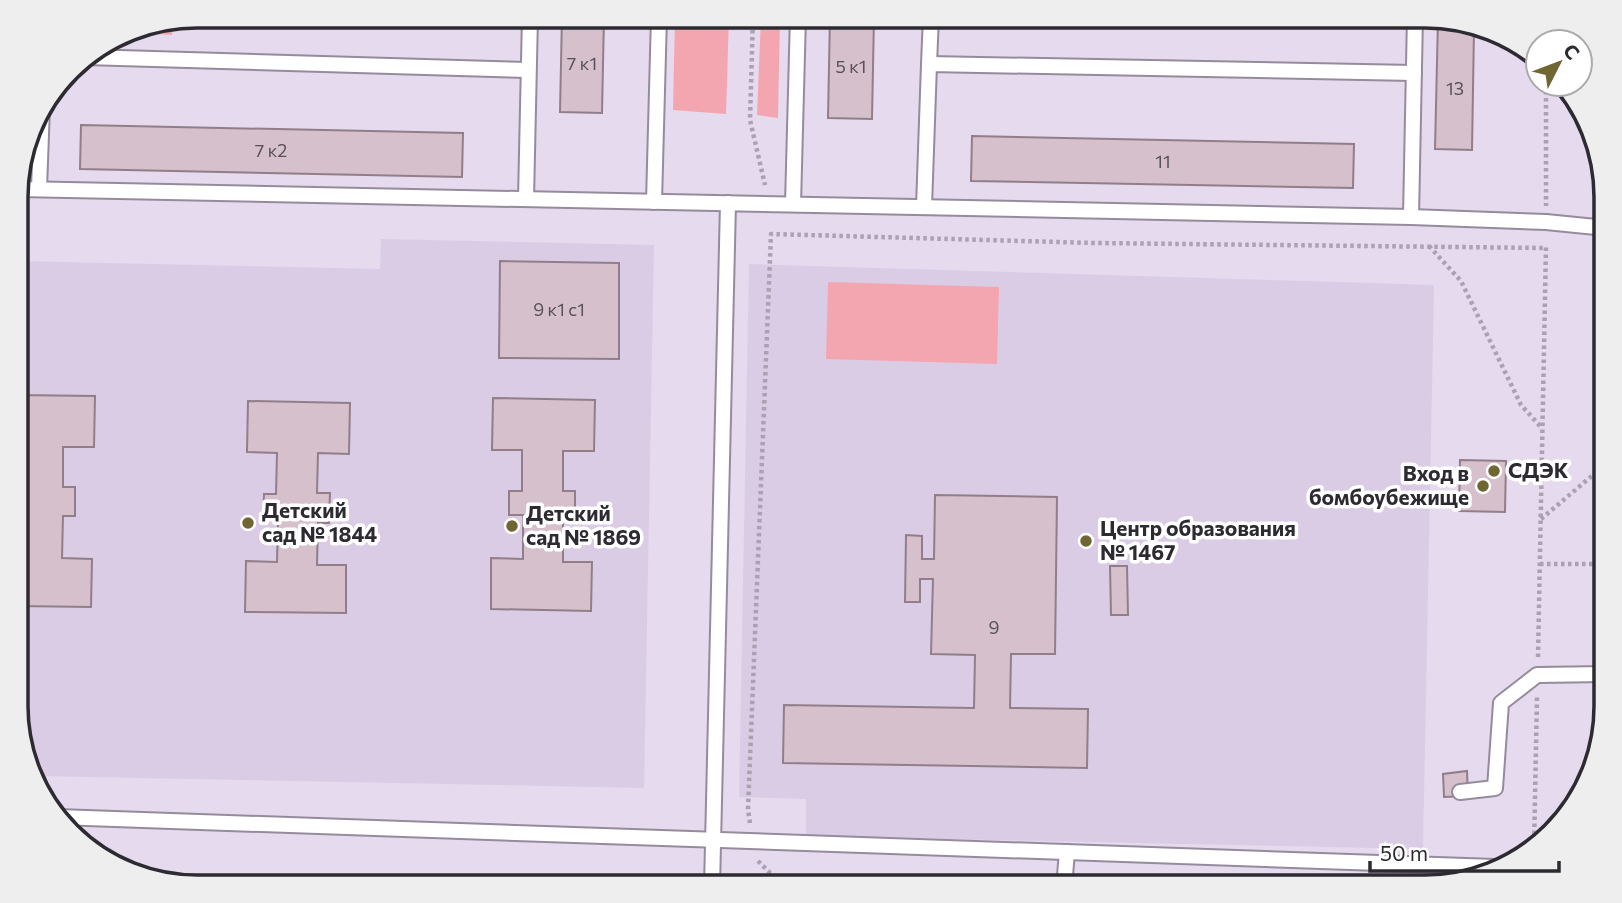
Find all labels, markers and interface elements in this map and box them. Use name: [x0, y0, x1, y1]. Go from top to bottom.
north arrow: [1524, 28, 1594, 98]
text: С: [1559, 39, 1585, 64]
house number: 7 к1: [567, 52, 597, 74]
house number: 5 к1: [835, 55, 867, 77]
house number: 13: [1446, 77, 1464, 99]
house number: 7 к2: [255, 139, 287, 161]
house number: 11: [1155, 150, 1171, 172]
house number: 9 к1 с1: [533, 298, 585, 320]
place label: СДЭК: [1508, 457, 1569, 482]
place label: Вход в бомбоубежище: [1309, 460, 1469, 509]
marker: СДЭК: [1486, 463, 1502, 479]
marker: Вход в бомбоубежище: [1475, 478, 1491, 494]
place label: Детский сад № 1844: [262, 497, 377, 546]
place label: Детский сад № 1869: [526, 500, 641, 549]
marker: Детский сад № 1844: [240, 515, 256, 531]
place label: Центр образования № 1467: [1100, 515, 1296, 564]
marker: Детский сад № 1869: [504, 518, 520, 534]
marker: Центр образования № 1467: [1078, 533, 1094, 549]
house number: 9: [989, 616, 999, 638]
scale bar: [1370, 830, 1559, 874]
text: 50 m: [1380, 840, 1428, 865]

